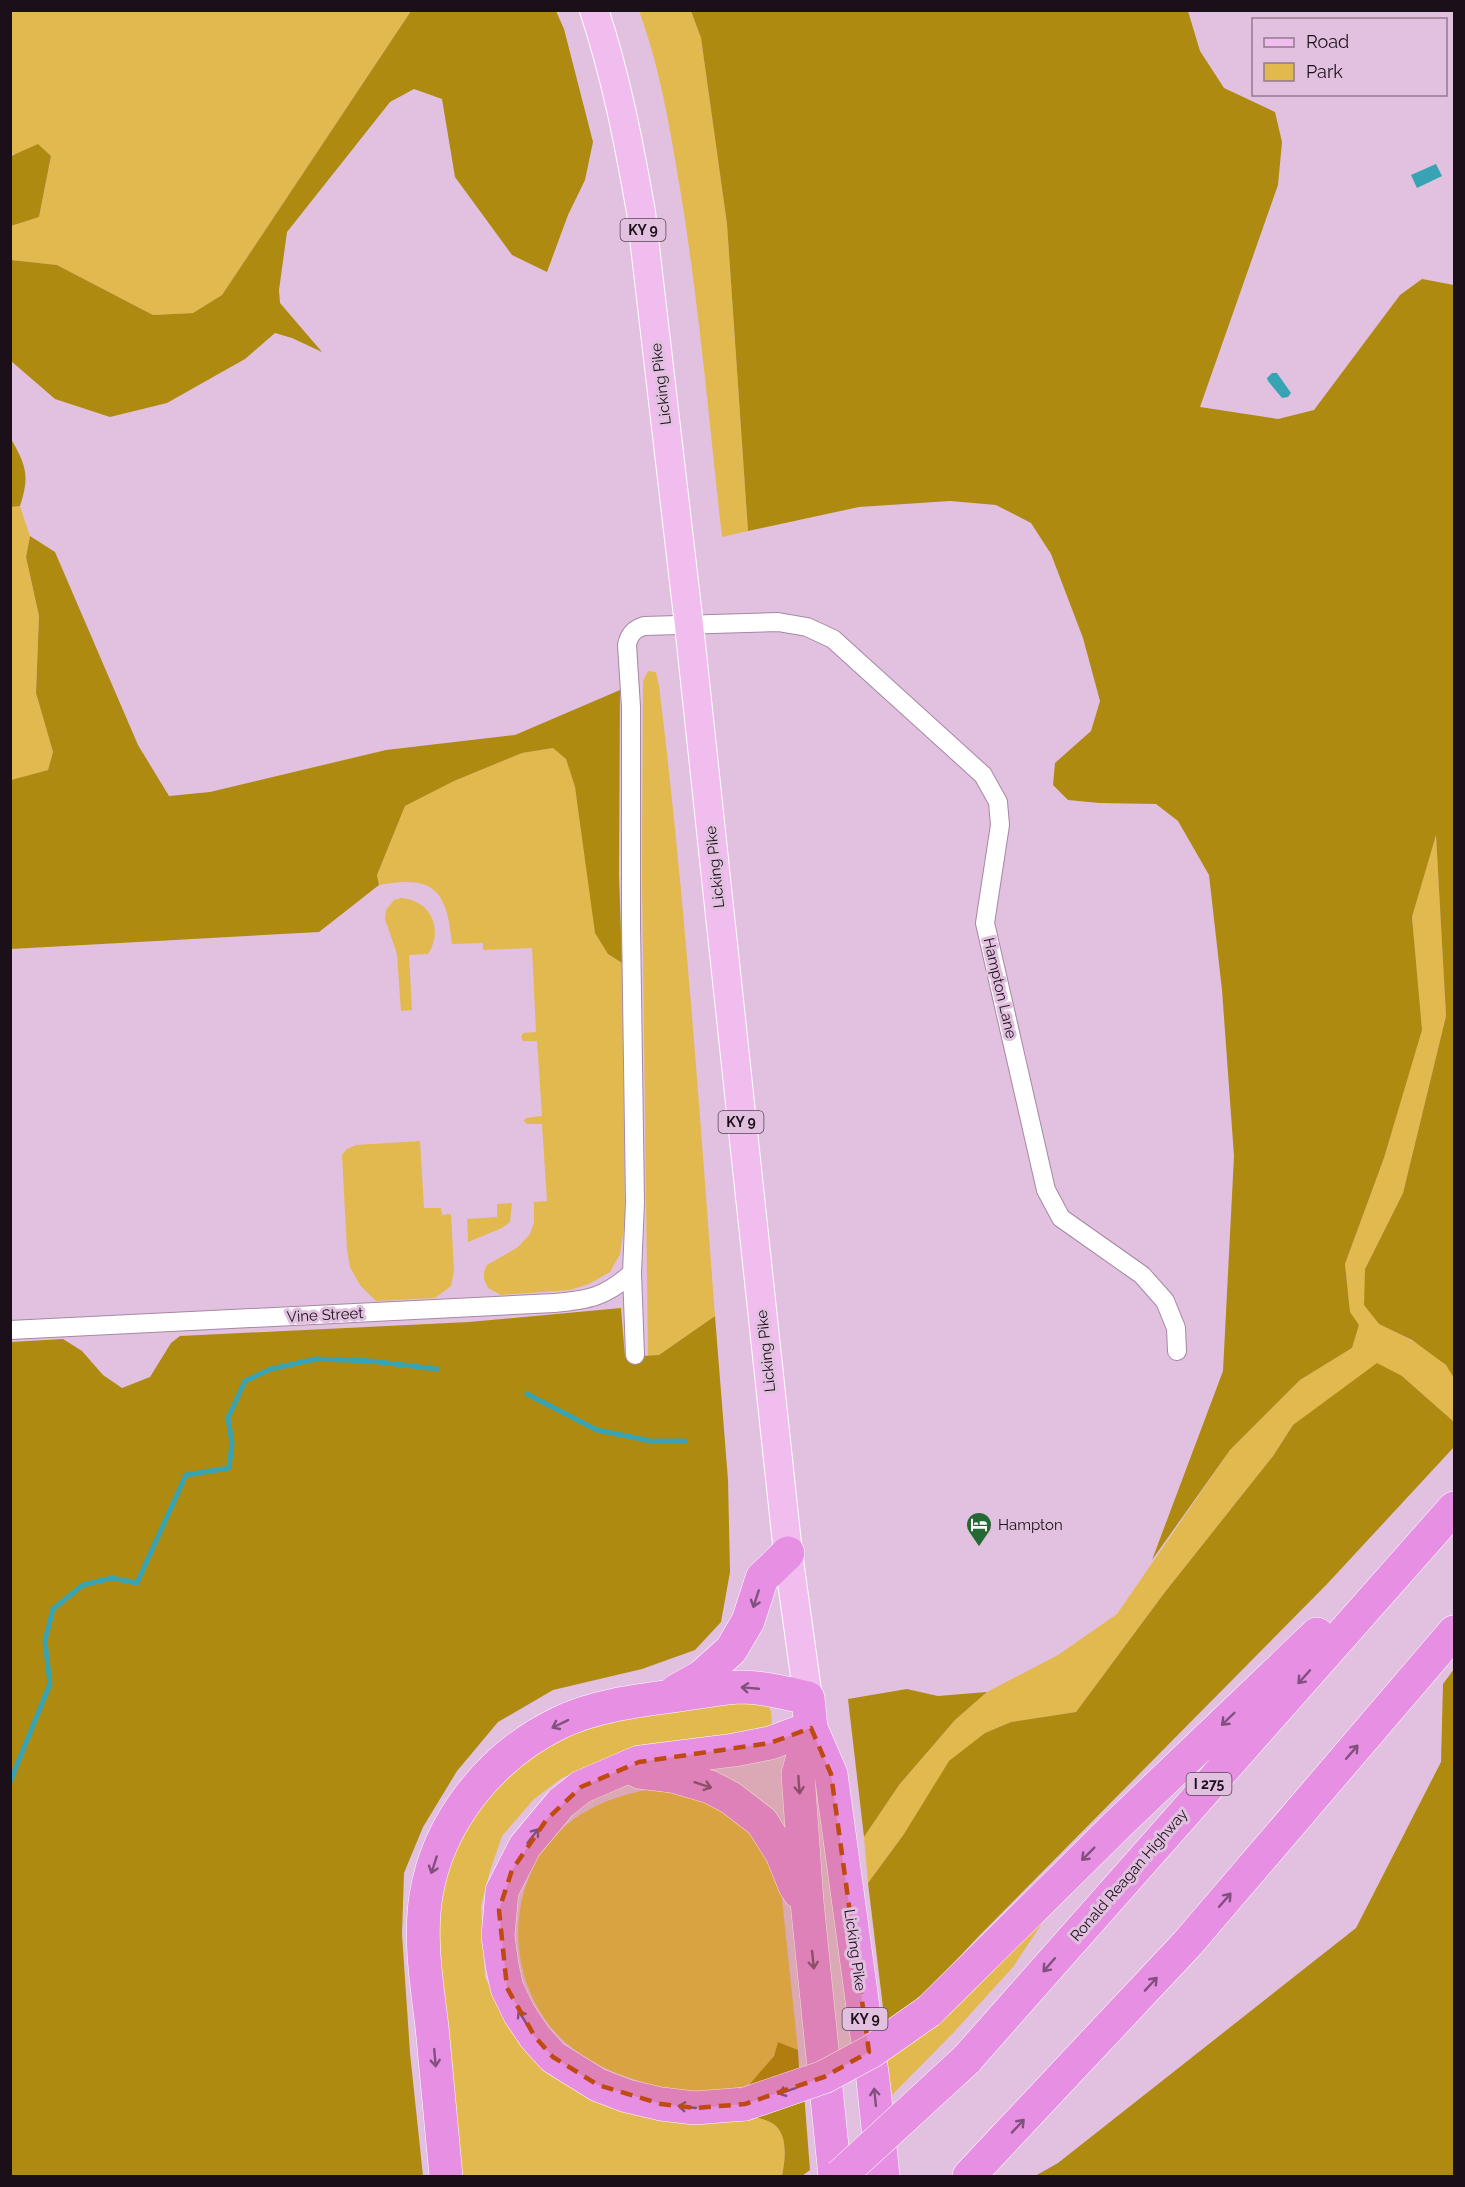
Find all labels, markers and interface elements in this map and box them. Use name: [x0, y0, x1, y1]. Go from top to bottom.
legend: [1252, 18, 1447, 96]
text: Road: [1306, 31, 1349, 52]
text: Park: [1306, 61, 1343, 82]
road number: KY 9: [620, 219, 666, 241]
street label: Licking Pike: [647, 342, 675, 426]
street label: Licking Pike: [702, 825, 728, 909]
street label: Hampton Lane: [980, 936, 1020, 1040]
road number: KY 9: [718, 1111, 764, 1133]
street label: Vine Street: [286, 1304, 364, 1326]
street label: Licking Pike: [753, 1309, 779, 1393]
hotel icon: Hampton: [964, 1510, 994, 1548]
place label: Hampton: [998, 1516, 1063, 1534]
one-way arrow: [749, 1589, 760, 1608]
one-way arrow: [1297, 1669, 1311, 1684]
one-way arrow: [741, 1682, 761, 1693]
one-way arrow: [1221, 1711, 1236, 1726]
one-way arrow: [551, 1718, 569, 1730]
one-way arrow: [1345, 1745, 1359, 1760]
road number: I 275: [1186, 1773, 1232, 1795]
one-way arrow: [793, 1775, 804, 1795]
one-way arrow: [693, 1781, 712, 1792]
street label: Ronald Reagan Highway: [1067, 1805, 1191, 1945]
one-way arrow: [526, 1828, 539, 1844]
one-way arrow: [1080, 1847, 1095, 1861]
one-way arrow: [428, 1855, 439, 1874]
one-way arrow: [1219, 1892, 1232, 1908]
street label: Licking Pike: [840, 1908, 870, 1992]
one-way arrow: [808, 1949, 819, 1969]
one-way arrow: [1042, 1957, 1056, 1972]
one-way arrow: [1144, 1976, 1158, 1991]
road number: KY 9: [842, 2008, 888, 2030]
one-way arrow: [516, 2010, 528, 2027]
one-way arrow: [430, 2048, 441, 2068]
one-way arrow: [778, 2086, 797, 2097]
one-way arrow: [869, 2088, 880, 2108]
one-way arrow: [678, 2101, 697, 2112]
one-way arrow: [1010, 2119, 1025, 2134]

